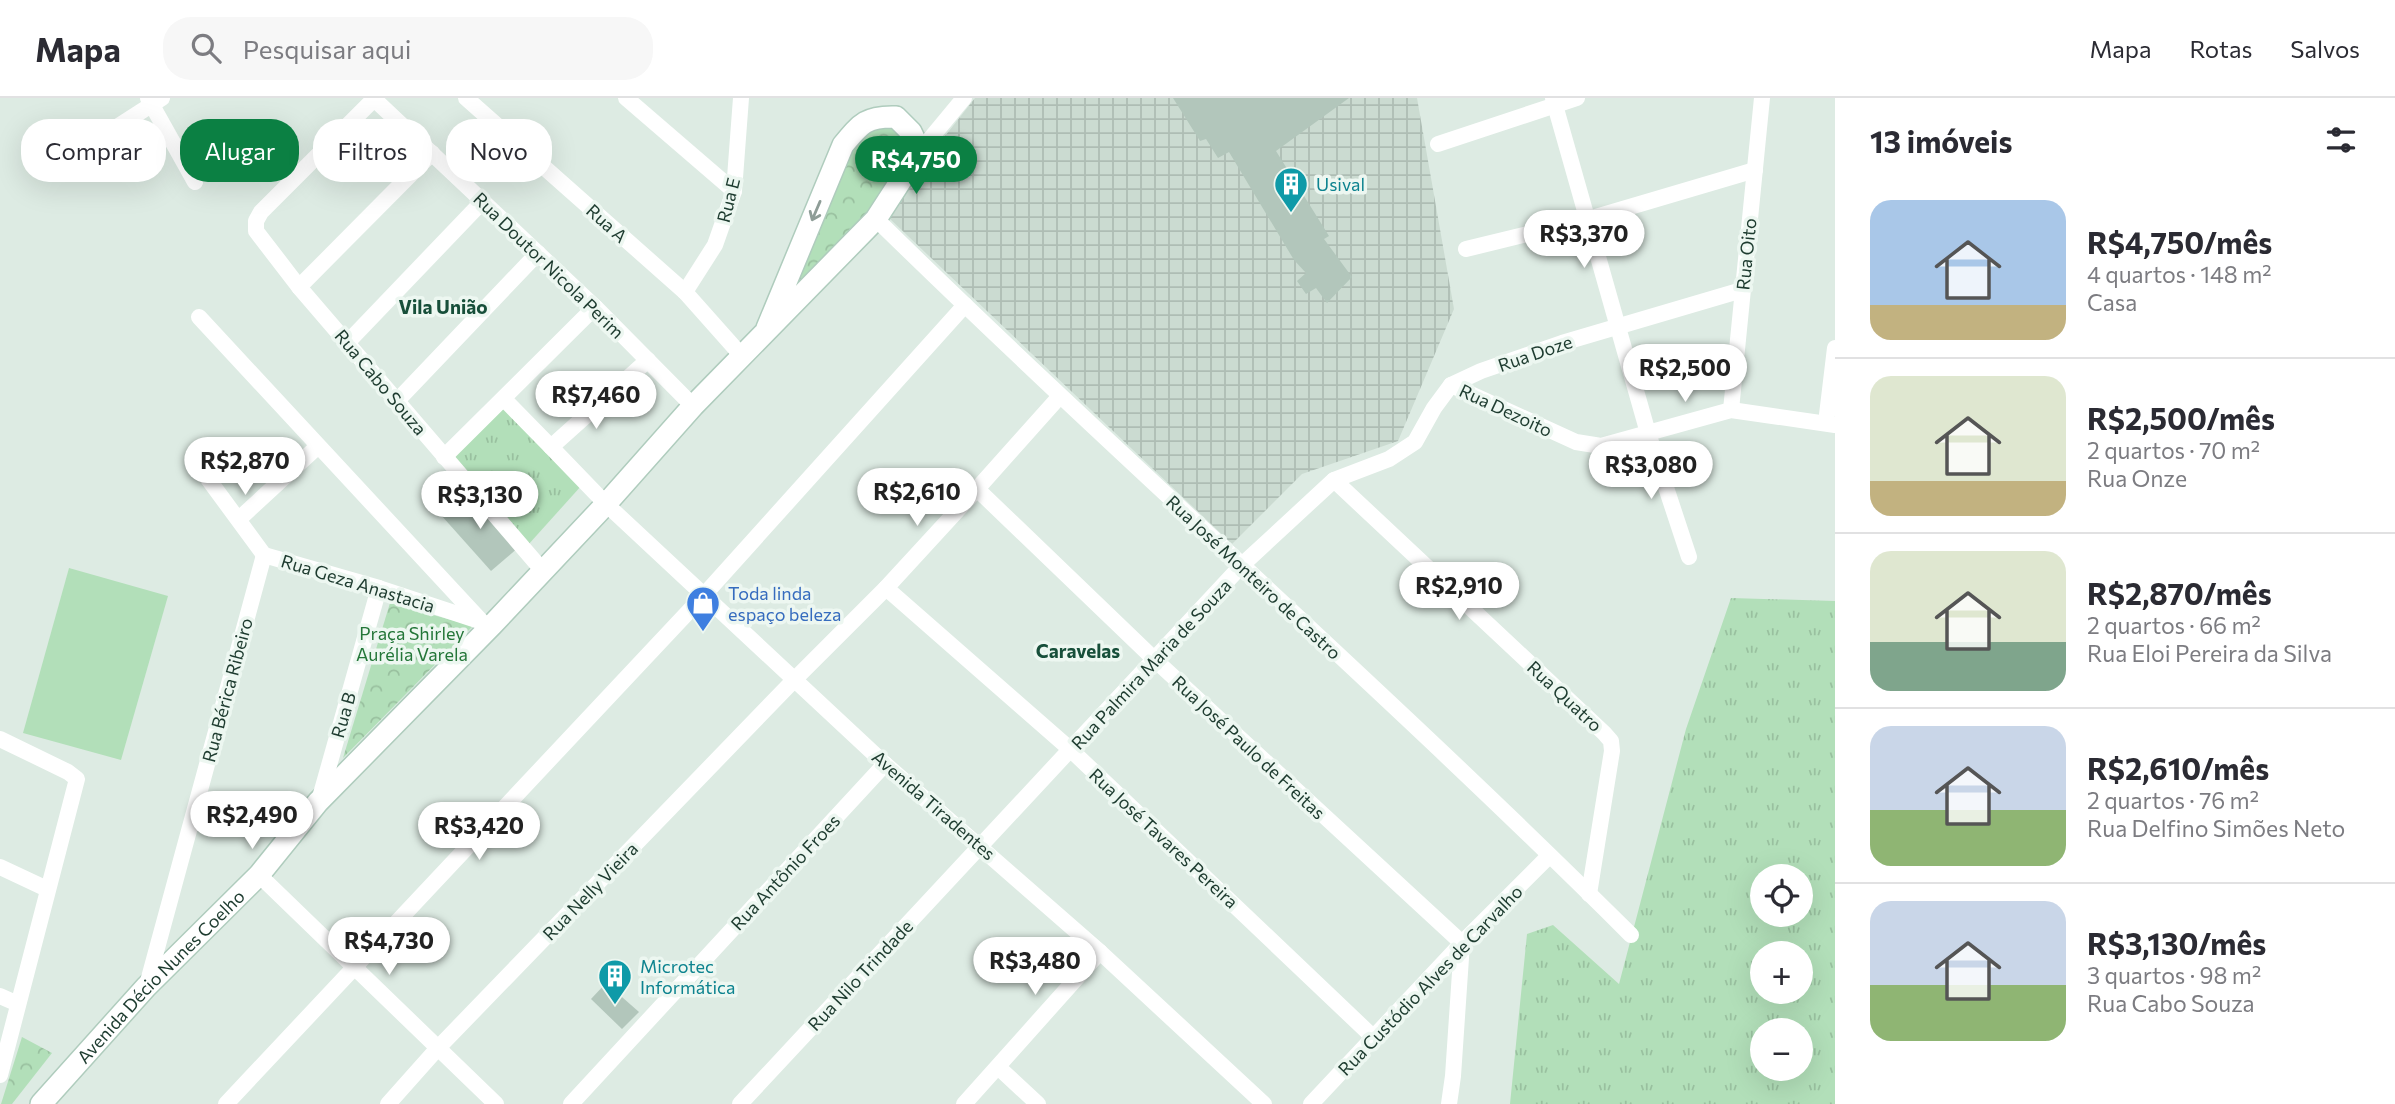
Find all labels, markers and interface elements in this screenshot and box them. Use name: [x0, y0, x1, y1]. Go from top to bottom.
search box: [163, 17, 653, 80]
text: Mapa: [35, 28, 121, 69]
icon: search: [187, 29, 225, 67]
text: Pesquisar aqui: [243, 33, 411, 64]
text: Mapa: [2090, 34, 2152, 63]
text: Rotas: [2190, 34, 2252, 63]
text: Salvos: [2290, 34, 2360, 63]
chip: Comprar: [21, 119, 166, 182]
chip: Alugar: [180, 119, 299, 182]
chip: Filtros: [313, 119, 432, 182]
chip: Novo: [446, 119, 552, 182]
icon: filters: [2322, 121, 2360, 159]
text: 13 imóveis: [1870, 122, 2012, 159]
pin: R$4,750: [851, 136, 981, 196]
text: R$4,750: [871, 145, 961, 173]
building icon: Usival: [1272, 165, 1310, 214]
place label: Usival: [1316, 173, 1365, 195]
street label: Rua E: [712, 175, 744, 225]
street label: Rua Doutor Nicola Perim: [469, 187, 629, 343]
street label: Rua A: [582, 199, 632, 247]
one-way arrow: [809, 200, 822, 222]
pin: R$3,370: [1519, 211, 1649, 270]
street label: Rua Oito: [1731, 217, 1761, 291]
text: R$3,370: [1540, 219, 1628, 247]
text: R$4,750/mês: [2087, 223, 2272, 260]
icon: home: [1926, 228, 2010, 312]
text: 4 quartos · 148 m²: [2087, 260, 2272, 288]
text: Casa: [2087, 288, 2137, 316]
district label: Vila União: [399, 295, 488, 318]
street label: Rua Cabo Souza: [330, 325, 432, 439]
street label: Rua Doze: [1495, 330, 1575, 376]
pin: R$2,500: [1620, 344, 1750, 404]
text: R$2,500: [1639, 353, 1731, 381]
pin: R$7,460: [531, 372, 661, 431]
street label: Rua Dezoito: [1456, 379, 1556, 441]
text: R$7,460: [551, 380, 641, 408]
text: R$2,500/mês: [2087, 399, 2275, 436]
icon: home: [1926, 404, 2010, 488]
text: 2 quartos · 70 m²: [2087, 436, 2260, 464]
pin: R$2,870: [180, 438, 310, 497]
pin: R$3,080: [1586, 442, 1716, 501]
text: R$2,870: [200, 446, 290, 474]
text: R$3,080: [1605, 450, 1697, 478]
text: Rua Onze: [2087, 464, 2187, 492]
pin: R$2,610: [852, 468, 982, 528]
pin: R$3,130: [415, 472, 545, 531]
text: R$2,610: [873, 477, 961, 505]
text: R$3,130: [437, 480, 523, 508]
street label: Rua José Monteiro de Castro: [1162, 490, 1346, 664]
street label: Rua Geza Anastacia: [279, 549, 437, 617]
pin: R$2,910: [1394, 562, 1524, 622]
text: R$2,910: [1415, 571, 1503, 599]
street label: Rua Palmira Maria de Souza: [1066, 574, 1236, 754]
text: R$2,870/mês: [2087, 574, 2272, 611]
icon: home: [1926, 579, 2010, 663]
place label: Toda linda espaço beleza: [728, 582, 841, 625]
shop icon: Toda linda espaço beleza: [684, 584, 722, 633]
text: 2 quartos · 66 m²: [2087, 611, 2261, 639]
street label: Rua Bérica Ribeiro: [197, 615, 257, 765]
park label: Praça Shirley Aurélia Varela: [356, 622, 468, 665]
district label: Caravelas: [1036, 639, 1120, 662]
text: Rua Eloi Pereira da Silva: [2087, 639, 2332, 667]
street label: Rua Quatro: [1523, 656, 1607, 736]
street label: Rua José Paulo de Freitas: [1168, 670, 1330, 824]
street label: Rua B: [326, 690, 360, 740]
street label: Avenida Tiradentes: [868, 745, 1000, 865]
text: R$2,610/mês: [2087, 749, 2269, 786]
icon: home: [1926, 754, 2010, 838]
street label: Rua José Tavares Pereira: [1085, 763, 1243, 913]
text: 2 quartos · 76 m²: [2087, 786, 2259, 814]
pin: R$2,490: [187, 792, 317, 851]
text: R$2,490: [206, 800, 298, 828]
pin: R$3,420: [414, 802, 544, 862]
street label: Rua Antônio Froes: [726, 810, 844, 934]
text: R$3,420: [434, 811, 524, 839]
text: Rua Delfino Simões Neto: [2087, 814, 2345, 842]
street label: Rua Nelly Vieira: [538, 838, 642, 944]
map controls: [1750, 864, 1813, 1081]
button: locate: [1750, 864, 1813, 927]
street label: Rua Custódio Alves de Carvalho: [1333, 880, 1527, 1080]
street label: Avenida Décio Nunes Coelho: [72, 885, 249, 1068]
street label: Rua Nilo Trindade: [803, 915, 917, 1035]
pin: R$4,730: [324, 918, 454, 977]
text: R$3,130/mês: [2087, 924, 2266, 961]
text: R$4,730: [344, 926, 434, 954]
icon: home: [1926, 929, 2010, 1013]
pin: R$3,480: [970, 937, 1100, 997]
button: +: [1750, 941, 1813, 1004]
text: R$3,480: [989, 946, 1081, 974]
place label: Microtec Informática: [640, 955, 735, 998]
building icon: Microtec Informática: [596, 957, 634, 1006]
text: 3 quartos · 98 m²: [2087, 961, 2261, 989]
text: Rua Cabo Souza: [2087, 989, 2255, 1017]
button: −: [1750, 1018, 1813, 1081]

